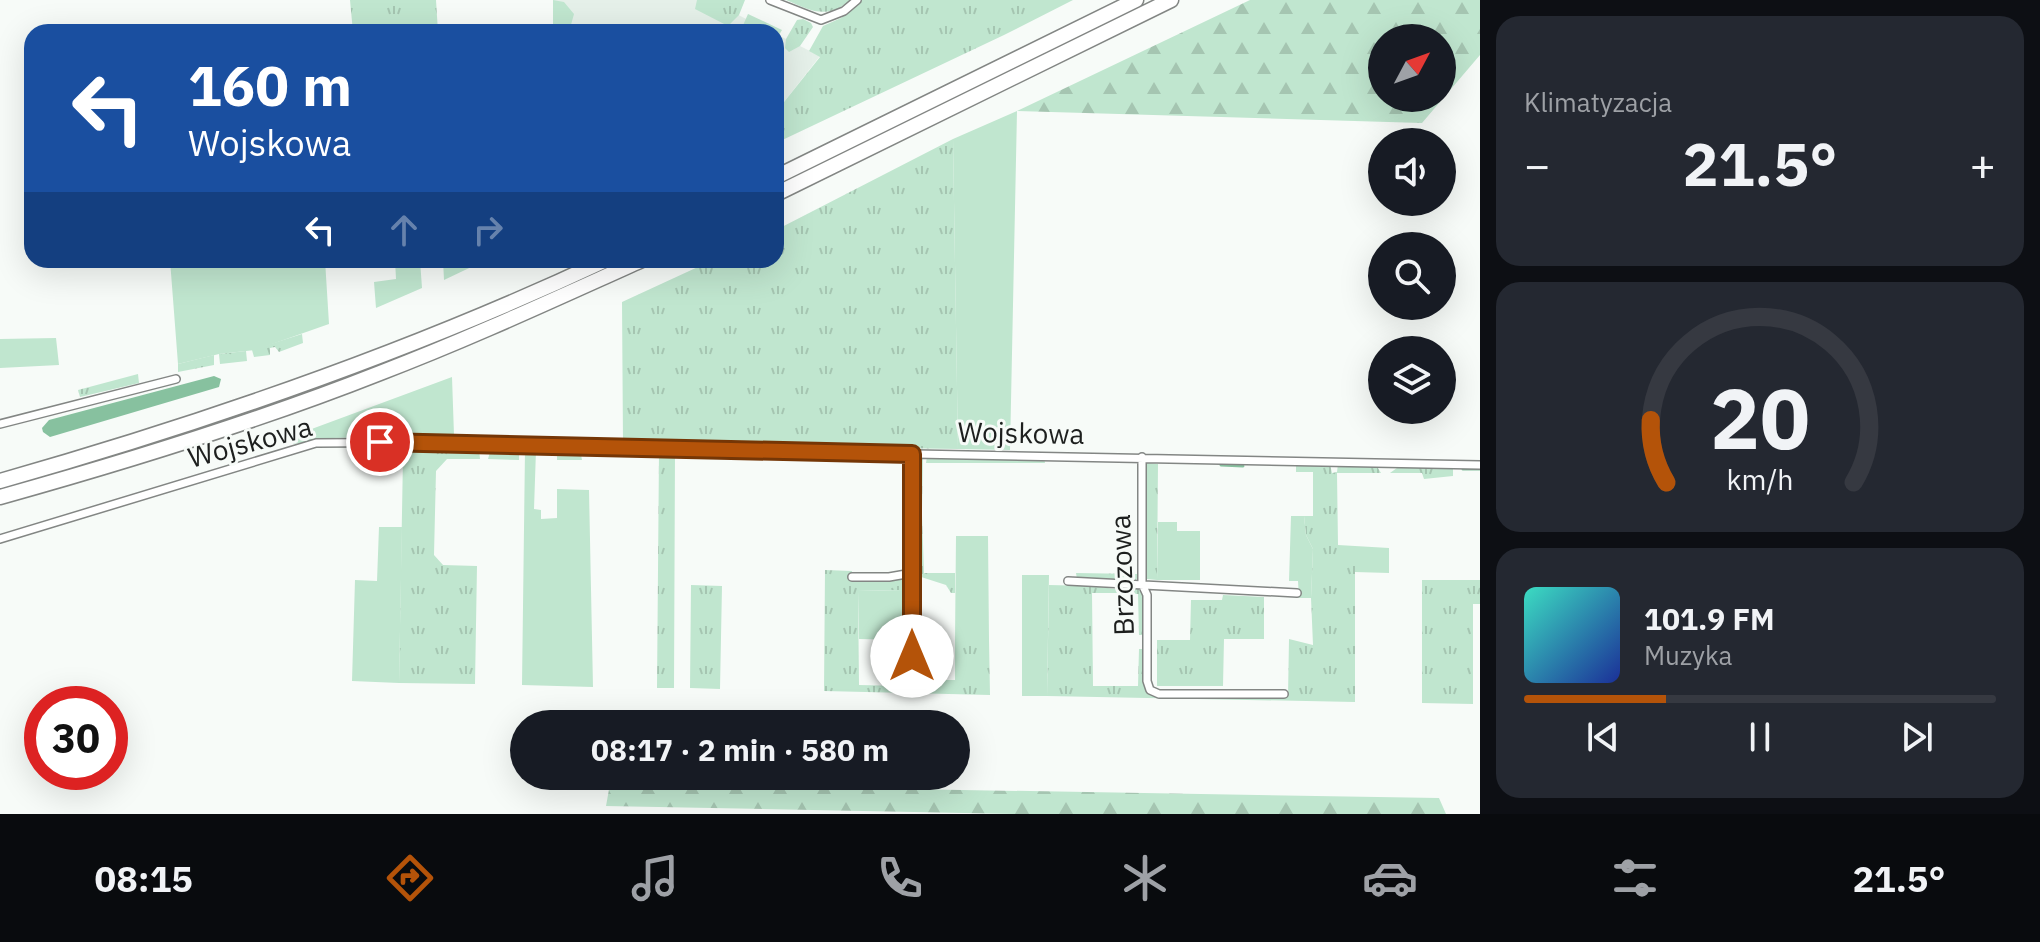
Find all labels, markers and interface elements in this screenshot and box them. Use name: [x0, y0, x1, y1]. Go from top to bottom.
north arrow: [1368, 24, 1456, 112]
map controls: [1368, 24, 1456, 424]
text: 160 m: [188, 49, 352, 121]
icon: left: [56, 56, 160, 160]
text: Klimatyzacja: [1524, 85, 1672, 119]
text: Wojskowa: [188, 119, 351, 166]
text: 21.5°: [1683, 124, 1837, 203]
button: sound: [1368, 128, 1456, 216]
text: −: [1524, 136, 1550, 193]
text: +: [1970, 136, 1996, 193]
icon: left: [298, 208, 342, 252]
icon: ahead: [382, 208, 426, 252]
icon: right: [466, 208, 510, 252]
button: search: [1368, 232, 1456, 320]
button: layers: [1368, 336, 1456, 424]
text: 20: [1710, 364, 1810, 472]
street label: Wojskowa: [184, 407, 316, 476]
pin: [346, 408, 414, 476]
street label: Wojskowa: [957, 413, 1085, 452]
icon: arrive: [358, 420, 402, 464]
text: km/h: [1726, 461, 1794, 498]
street label: Brzozowa: [1101, 514, 1142, 636]
text: 101.9 FM: [1644, 599, 1775, 638]
position arrow: [870, 614, 954, 698]
text: Muzyka: [1644, 638, 1732, 672]
speed limit sign: 30: [24, 686, 128, 790]
icon: previous: [1581, 715, 1625, 759]
icon: pause: [1738, 715, 1782, 759]
icon: next: [1895, 715, 1939, 759]
text: 08:17 · 2 min · 580 m: [591, 730, 889, 769]
icon: directions: [382, 850, 438, 906]
icon: music: [627, 850, 683, 906]
icon: phone: [872, 850, 928, 906]
icon: climate: [1117, 850, 1173, 906]
icon: car: [1362, 850, 1418, 906]
icon: filters: [1607, 850, 1663, 906]
text: 08:15: [95, 855, 193, 902]
text: 21.5°: [1852, 855, 1945, 902]

